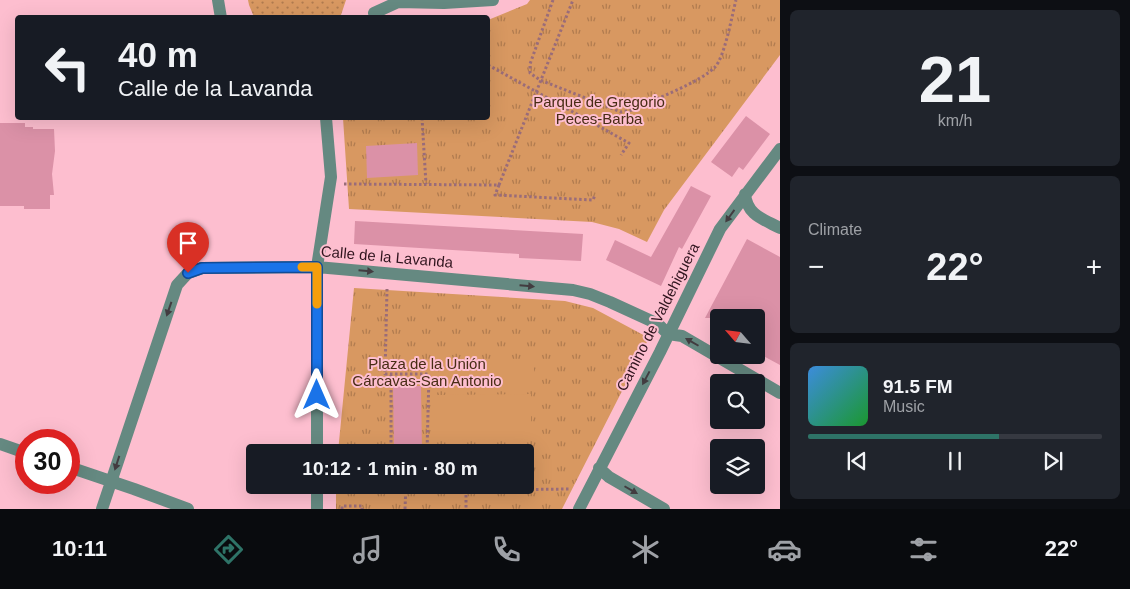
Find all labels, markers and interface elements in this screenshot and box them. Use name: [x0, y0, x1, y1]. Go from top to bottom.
icon: left: [35, 35, 100, 100]
text: 40 m: [118, 35, 198, 74]
text: 21: [919, 43, 991, 116]
text: Calle de la Lavanda: [118, 76, 312, 101]
park label: Parque de Gregorio Peces-Barba: [533, 93, 665, 127]
text: km/h: [938, 112, 972, 129]
one-way arrow: [724, 209, 735, 222]
text: Climate: [808, 221, 862, 238]
pin: [167, 222, 209, 273]
icon: arrive: [174, 229, 202, 257]
street label: Camino de Valdehiguera: [613, 239, 703, 394]
street label: Calle de la Lavanda: [320, 242, 454, 271]
text: 22°: [926, 246, 984, 288]
text: −: [808, 251, 824, 282]
text: +: [1086, 251, 1102, 282]
one-way arrow: [358, 267, 374, 275]
one-way arrow: [520, 282, 536, 290]
one-way arrow: [165, 302, 173, 317]
north arrow: [710, 309, 765, 364]
map controls: [710, 309, 765, 494]
one-way arrow: [686, 338, 699, 347]
park label: Plaza de la Unión Cárcavas-San Antonio: [352, 355, 502, 389]
position arrow: [290, 368, 342, 420]
one-way arrow: [642, 370, 650, 385]
button: search: [710, 374, 765, 429]
text: 91.5 FM: [883, 376, 953, 397]
text: Music: [883, 398, 925, 415]
speed limit sign: 30: [15, 429, 80, 494]
button: layers: [710, 439, 765, 494]
icon: previous: [843, 447, 871, 475]
icon: pause: [941, 447, 969, 475]
icon: next: [1039, 447, 1067, 475]
one-way arrow: [113, 456, 121, 471]
text: 10:12 · 1 min · 80 m: [302, 458, 478, 479]
one-way arrow: [624, 485, 637, 494]
icon: directions: [211, 532, 246, 567]
icon: music: [350, 532, 385, 567]
icon: phone: [489, 532, 524, 567]
icon: climate: [628, 532, 663, 567]
icon: car: [767, 532, 802, 567]
icon: filters: [906, 532, 941, 567]
text: 10:11: [52, 536, 107, 561]
text: 22°: [1045, 536, 1078, 561]

